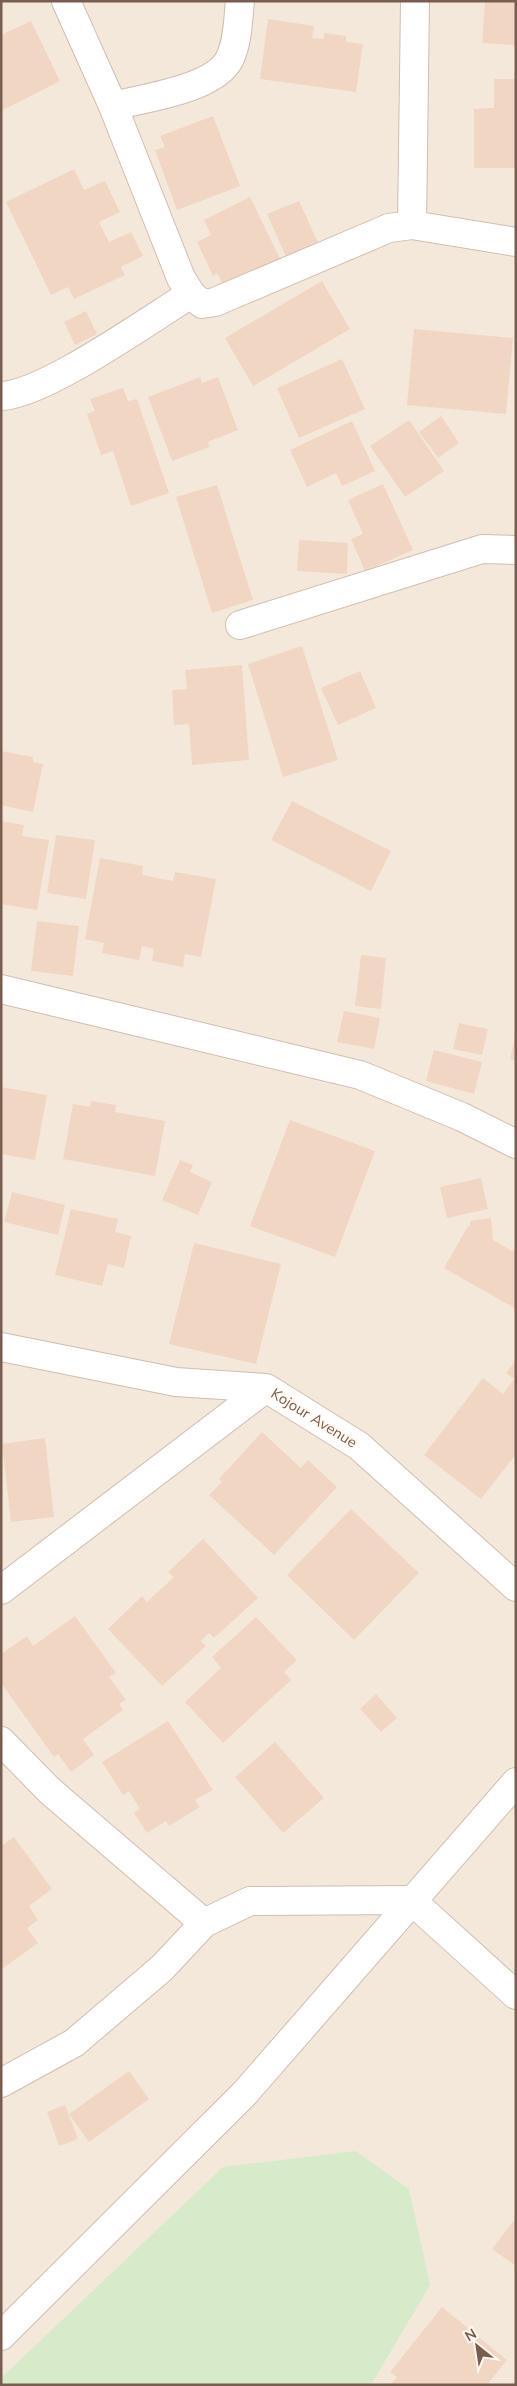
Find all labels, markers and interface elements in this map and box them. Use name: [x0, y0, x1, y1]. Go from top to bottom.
street label: Kojour Avenue: [267, 1384, 361, 1452]
north arrow: [452, 2321, 502, 2371]
text: N: [461, 2324, 480, 2346]

